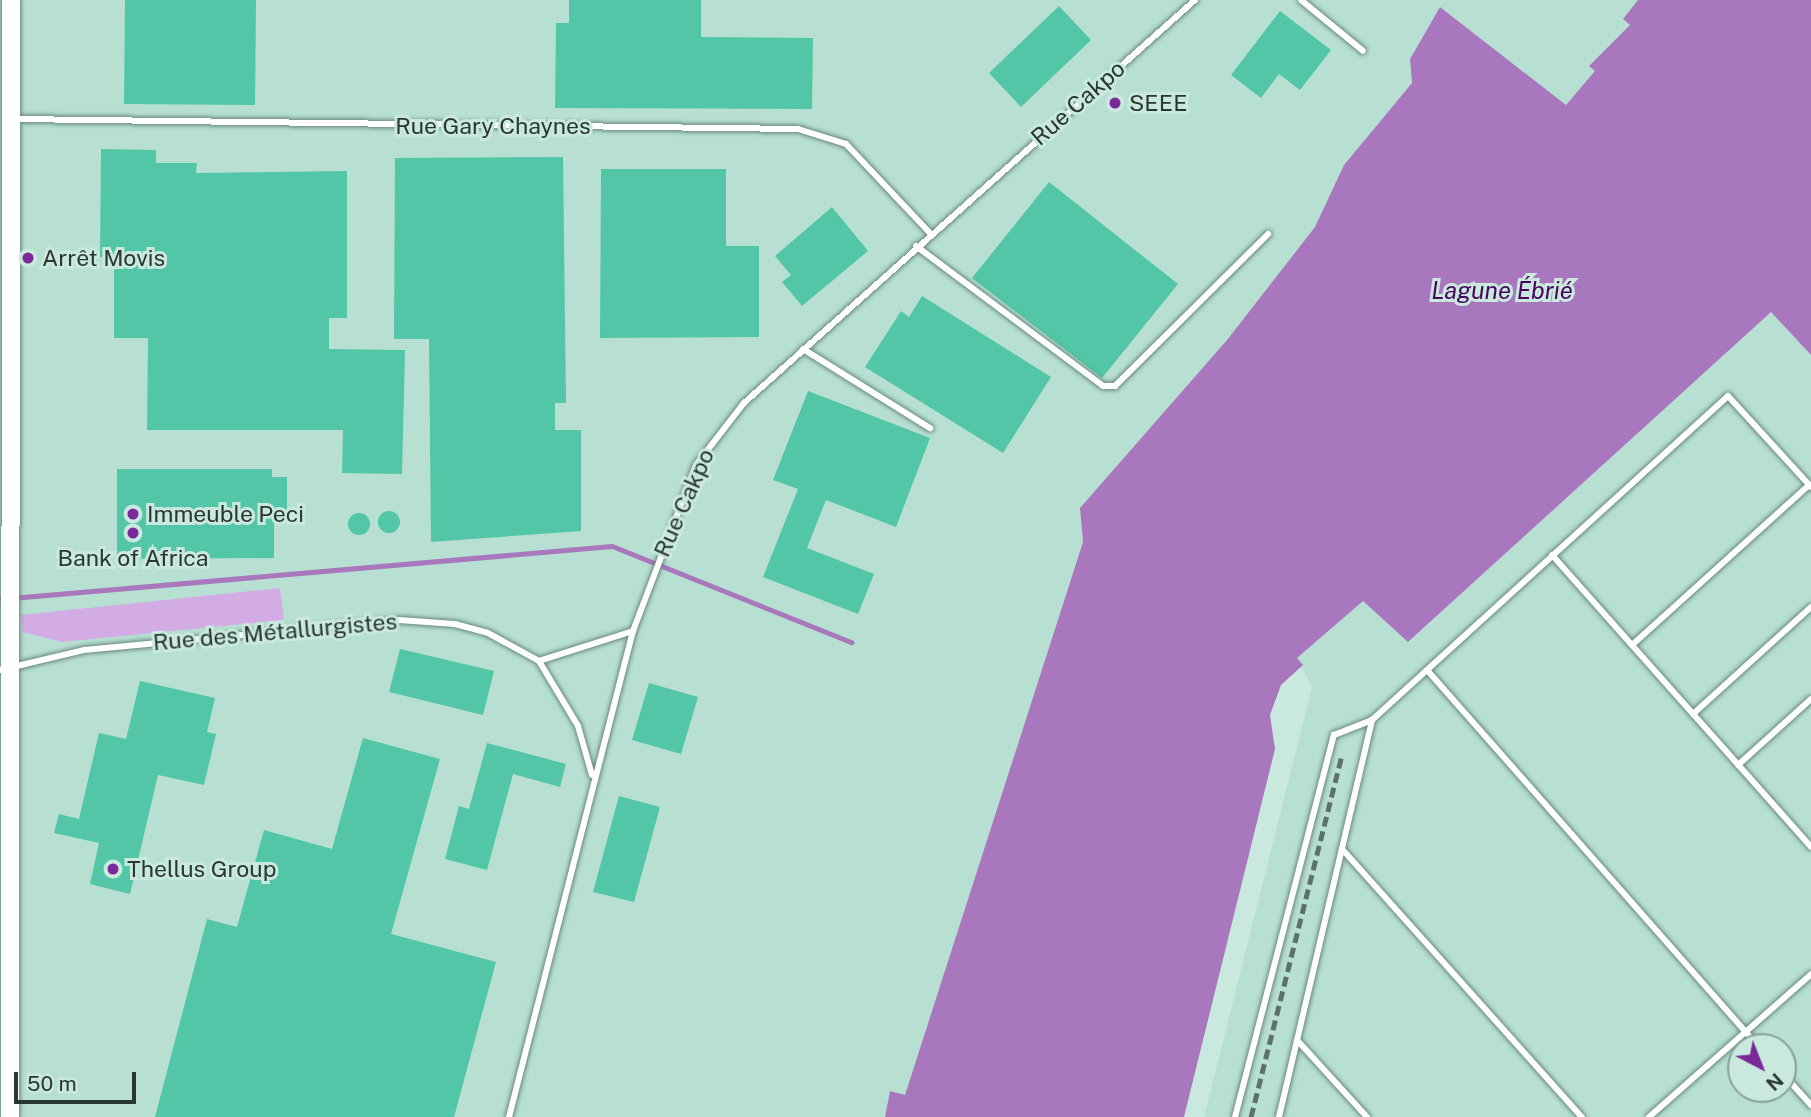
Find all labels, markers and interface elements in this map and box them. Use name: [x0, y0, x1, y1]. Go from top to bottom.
street label: Rue Cakpo: [1025, 55, 1131, 151]
place label: SEEE: [1129, 89, 1187, 117]
marker: SEEE: [1107, 95, 1123, 111]
street label: Rue Gary Chaynes: [395, 112, 591, 140]
place label: Arrêt Movis: [42, 244, 165, 272]
marker: Arrêt Movis: [20, 250, 36, 266]
water label: Lagune Ébrié: [1431, 277, 1573, 305]
street label: Rue Cakpo: [648, 445, 720, 561]
place label: Immeuble Peci: [147, 500, 304, 528]
marker: Immeuble Peci: [125, 506, 141, 522]
marker: Bank of Africa: [125, 525, 141, 541]
place label: Bank of Africa: [57, 544, 209, 572]
street label: Rue des Métallurgistes: [152, 608, 398, 656]
place label: Thellus Group: [127, 855, 277, 883]
marker: Thellus Group: [105, 861, 121, 877]
north arrow: [1727, 1033, 1797, 1103]
scale bar: [18, 1058, 140, 1102]
text: N: [1762, 1069, 1788, 1095]
text: 50 m: [27, 1071, 77, 1096]

